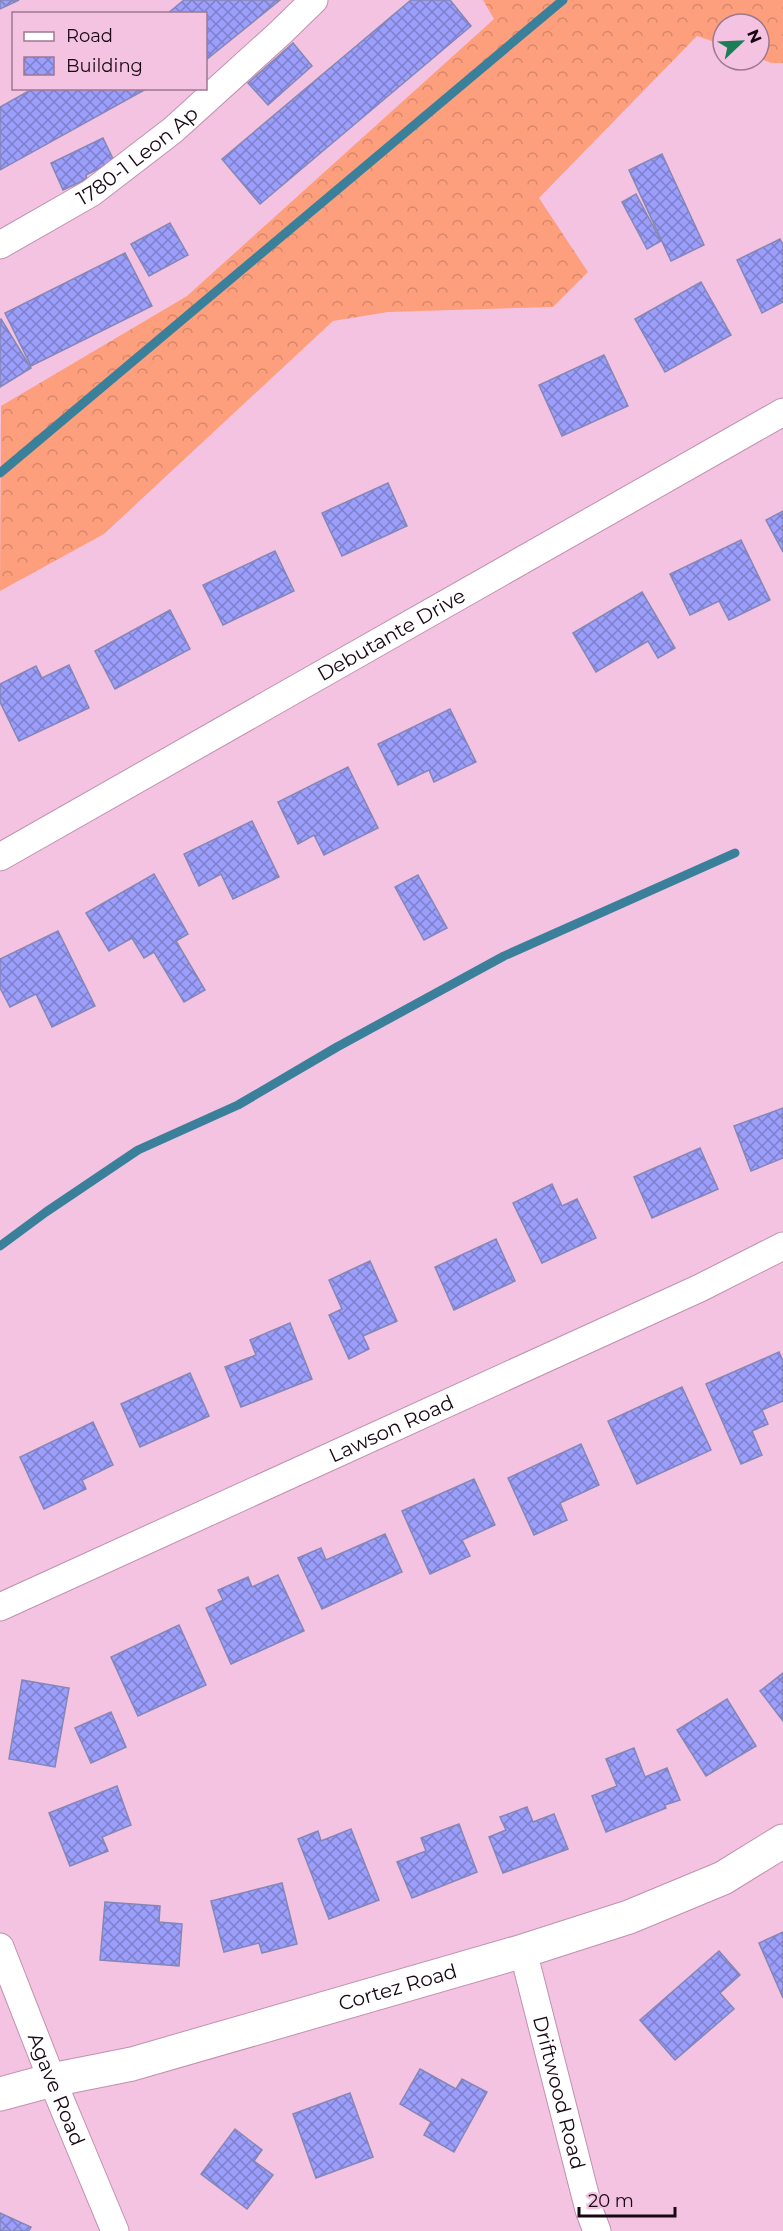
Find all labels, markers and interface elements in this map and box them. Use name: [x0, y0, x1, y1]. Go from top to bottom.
legend: [12, 12, 207, 90]
north arrow: [711, 12, 771, 72]
text: Road: [66, 25, 113, 47]
text: N: [743, 27, 766, 46]
text: Building: [66, 55, 143, 77]
street label: 1780-1 Leon Ap: [72, 101, 203, 211]
street label: Debutante Drive: [313, 583, 469, 686]
street label: Lawson Road: [325, 1390, 457, 1467]
street label: Cortez Road: [336, 1959, 460, 2016]
street label: Driftwood Road: [528, 2013, 590, 2172]
street label: Agave Road: [23, 2029, 90, 2149]
scale bar: [579, 2180, 675, 2218]
text: 20 m: [588, 2190, 634, 2212]

